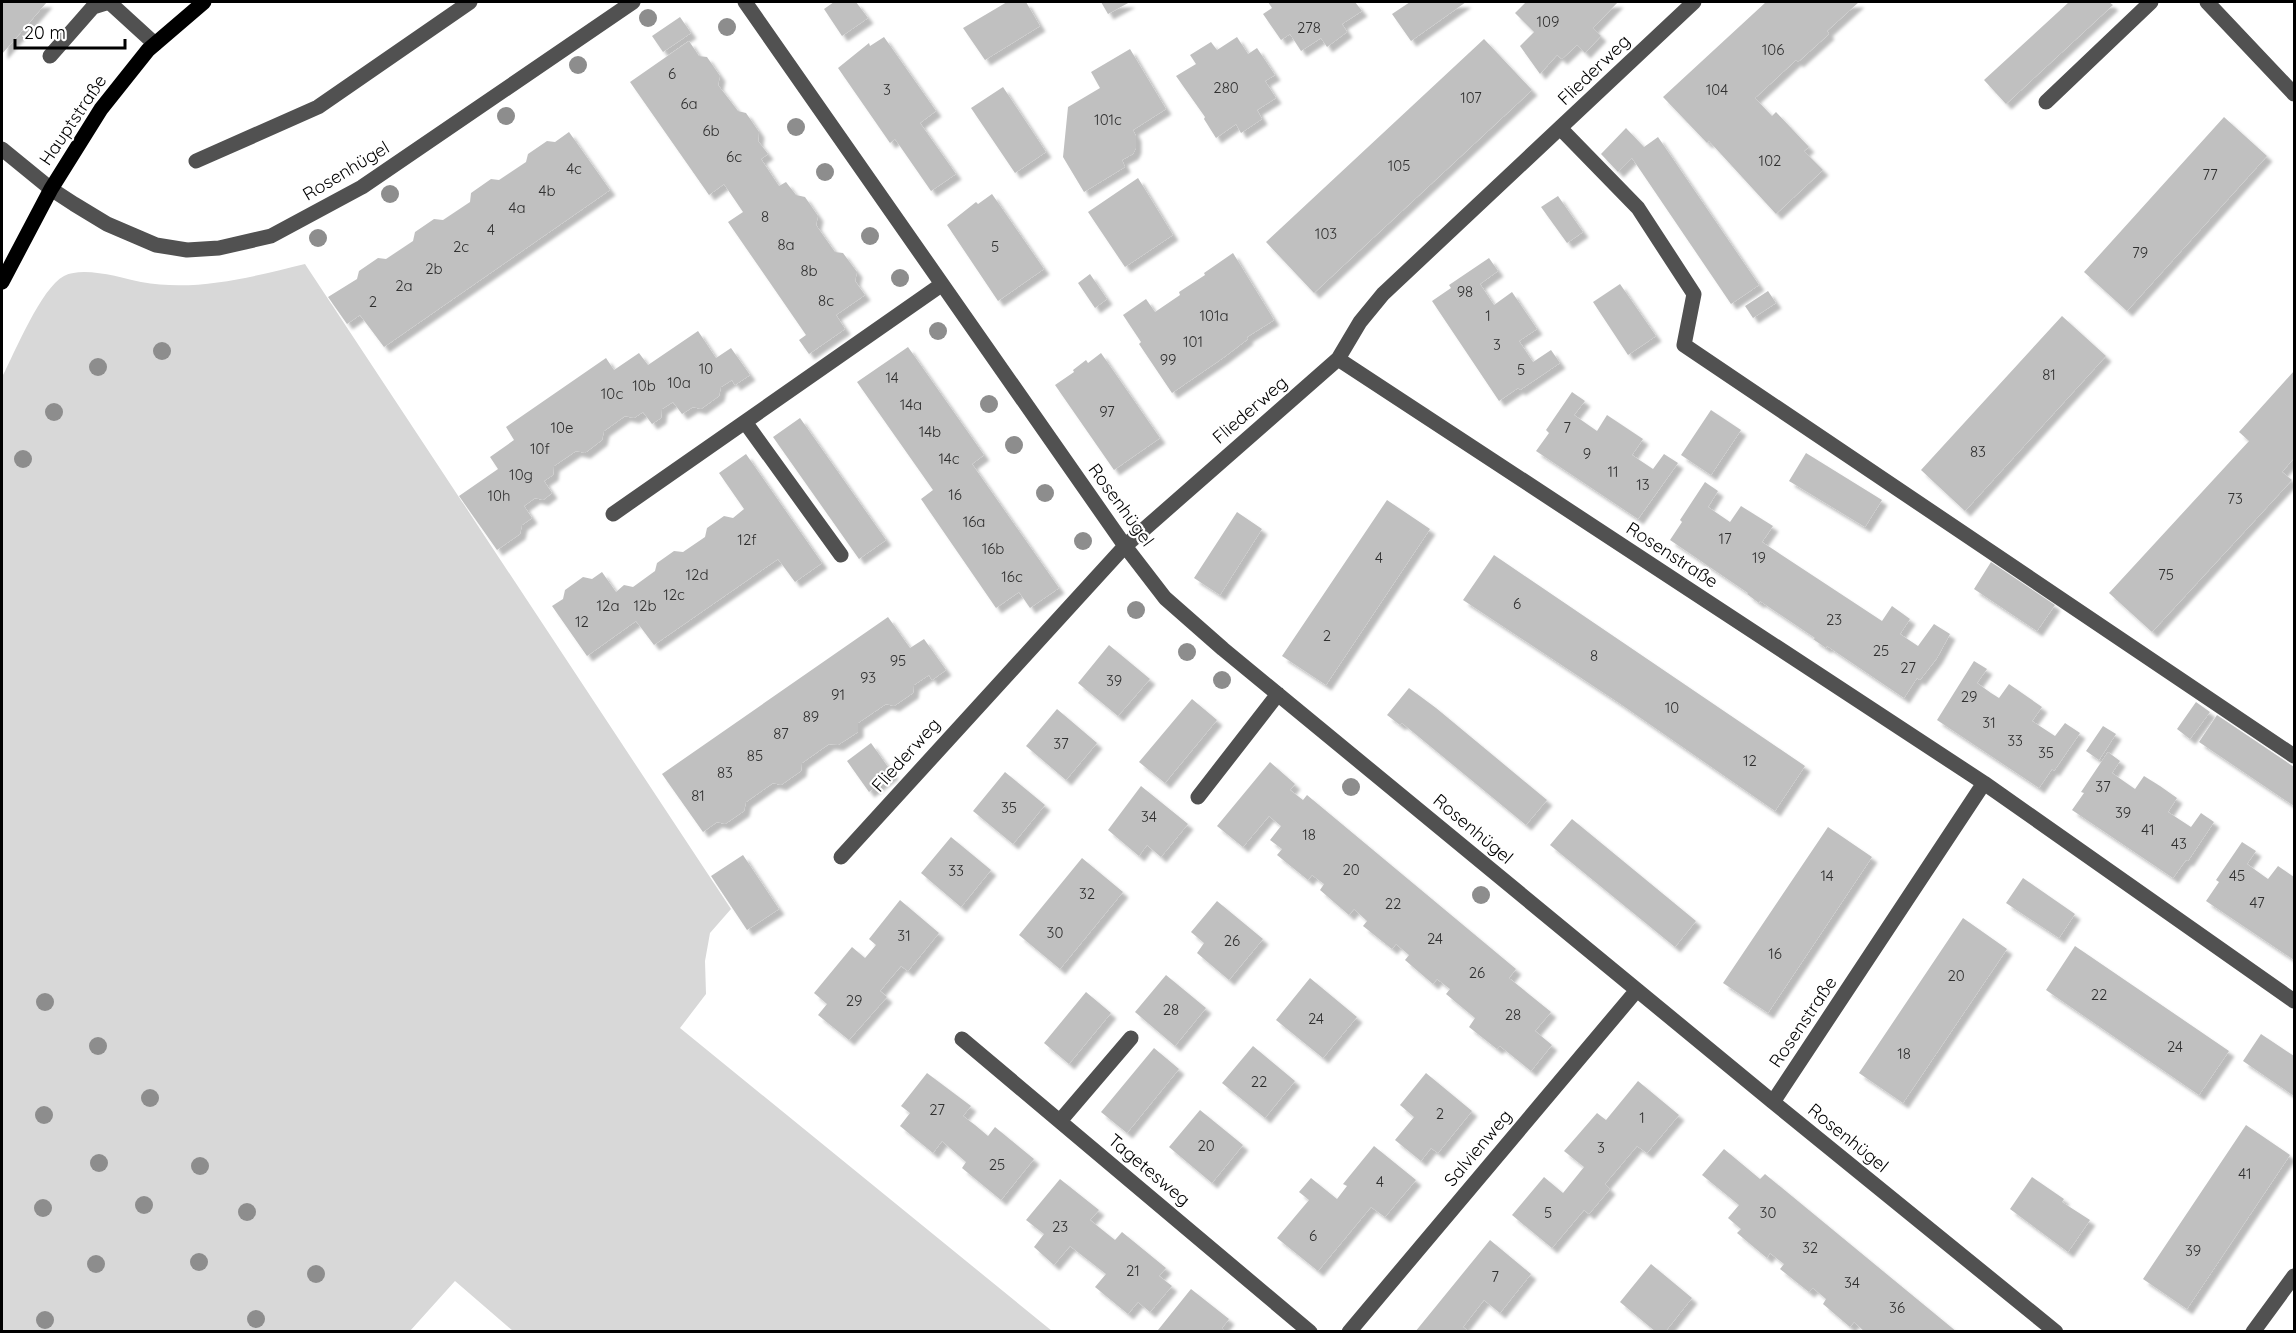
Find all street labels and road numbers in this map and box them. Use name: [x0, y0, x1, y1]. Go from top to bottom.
street label: Fliederweg: [1553, 29, 1635, 110]
street label: Hauptstraße: [34, 70, 111, 169]
street label: Rosenhügel: [298, 136, 393, 205]
street label: Fliederweg: [1207, 371, 1292, 449]
street label: Rosenhügel: [1083, 459, 1159, 551]
street label: Rosenstraße: [1622, 516, 1723, 593]
street label: Fliederweg: [866, 713, 945, 797]
street label: Rosenhügel: [1429, 789, 1518, 869]
street label: Rosenstraße: [1764, 972, 1842, 1072]
street label: Rosenhügel: [1803, 1098, 1893, 1177]
street label: Salvienweg: [1439, 1104, 1516, 1191]
street label: Tagetesweg: [1103, 1129, 1195, 1211]

